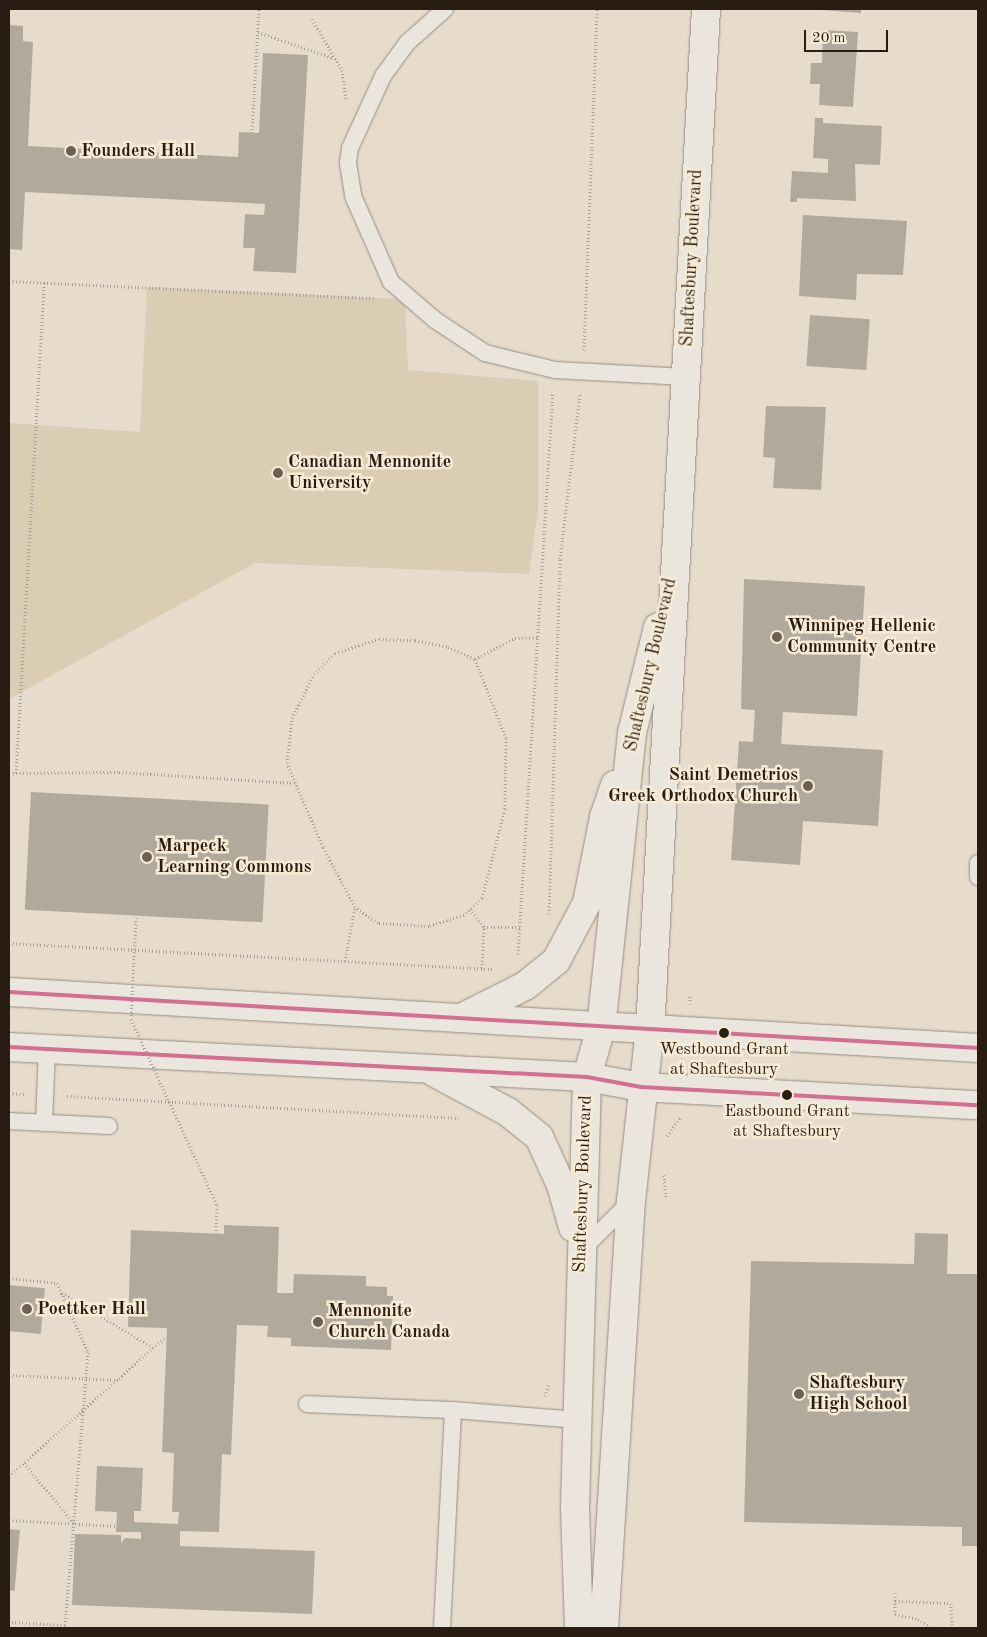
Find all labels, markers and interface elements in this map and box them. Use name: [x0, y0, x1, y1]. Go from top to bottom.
scale bar: [807, 20, 891, 52]
text: 20 m: [812, 31, 846, 46]
place label: Founders Hall: [81, 140, 195, 162]
marker: Founders Hall: [65, 145, 77, 157]
street label: Shaftesbury Boulevard: [677, 169, 707, 347]
place label: Canadian Mennonite University: [288, 452, 451, 494]
marker: Canadian Mennonite University: [272, 467, 284, 479]
street label: Shaftesbury Boulevard: [620, 576, 682, 754]
place label: Winnipeg Hellenic Community Centre: [787, 616, 936, 659]
marker: Winnipeg Hellenic Community Centre: [771, 631, 783, 643]
place label: Saint Demetrios Greek Orthodox Church: [608, 765, 798, 808]
marker: Saint Demetrios Greek Orthodox Church: [802, 780, 814, 792]
place label: Marpeck Learning Commons: [157, 836, 311, 879]
marker: Marpeck Learning Commons: [141, 851, 153, 863]
marker: Westbound Grant at Shaftesbury: [719, 1028, 729, 1038]
place label: Westbound Grant at Shaftesbury: [659, 1040, 789, 1080]
marker: Eastbound Grant at Shaftesbury: [782, 1090, 792, 1100]
street label: Shaftesbury Boulevard: [569, 1095, 597, 1273]
place label: Eastbound Grant at Shaftesbury: [724, 1102, 850, 1142]
place label: Poettker Hall: [37, 1298, 146, 1320]
place label: Mennonite Church Canada: [328, 1301, 450, 1344]
marker: Poettker Hall: [21, 1303, 33, 1315]
marker: Mennonite Church Canada: [312, 1316, 324, 1328]
place label: Shaftesbury High School: [809, 1373, 908, 1416]
marker: Shaftesbury High School: [793, 1388, 805, 1400]

